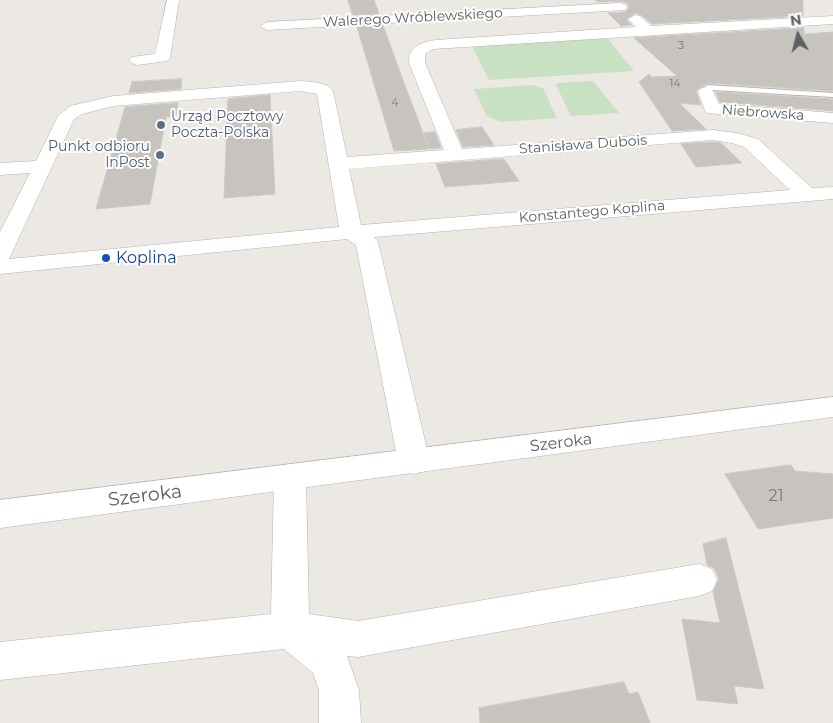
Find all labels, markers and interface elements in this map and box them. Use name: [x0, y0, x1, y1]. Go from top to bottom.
street label: Walerego Wróblewskiego: [323, 5, 503, 31]
north arrow: [773, 10, 823, 60]
text: N: [789, 10, 803, 30]
house number: 3: [678, 39, 684, 53]
house number: 14: [669, 77, 681, 91]
house number: 4: [391, 96, 399, 110]
street label: Niebrowska: [721, 102, 805, 124]
place label: Urząd Pocztowy Poczta-Polska: [171, 109, 284, 142]
marker: Urząd Pocztowy Poczta-Polska: [155, 119, 167, 131]
street label: Stanisława Dubois: [518, 132, 648, 158]
place label: Punkt odbioru InPost: [48, 139, 150, 172]
marker: Punkt odbioru InPost: [154, 149, 166, 161]
street label: Konstantego Koplina: [518, 197, 666, 227]
place label: Koplina: [116, 248, 177, 268]
marker: Koplina: [100, 252, 112, 264]
street label: Szeroka: [529, 430, 593, 456]
street label: Szeroka: [107, 480, 183, 512]
house number: 21: [769, 486, 783, 506]

